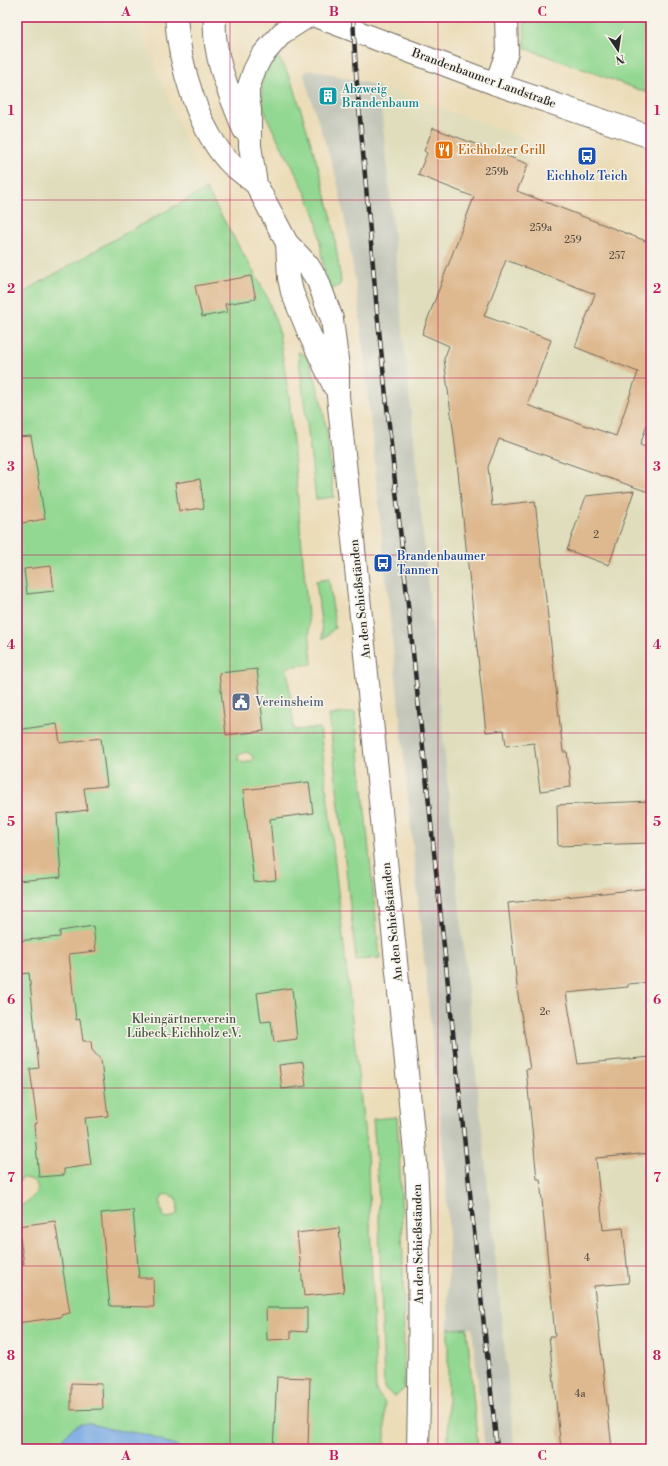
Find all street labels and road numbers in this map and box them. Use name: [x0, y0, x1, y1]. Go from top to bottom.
street label: Brandenbaumer Landstraße: [409, 45, 558, 112]
street label: An den Schießständen: [347, 538, 374, 660]
street label: An den Schießständen: [379, 861, 406, 983]
street label: An den Schießständen: [410, 1184, 427, 1305]

